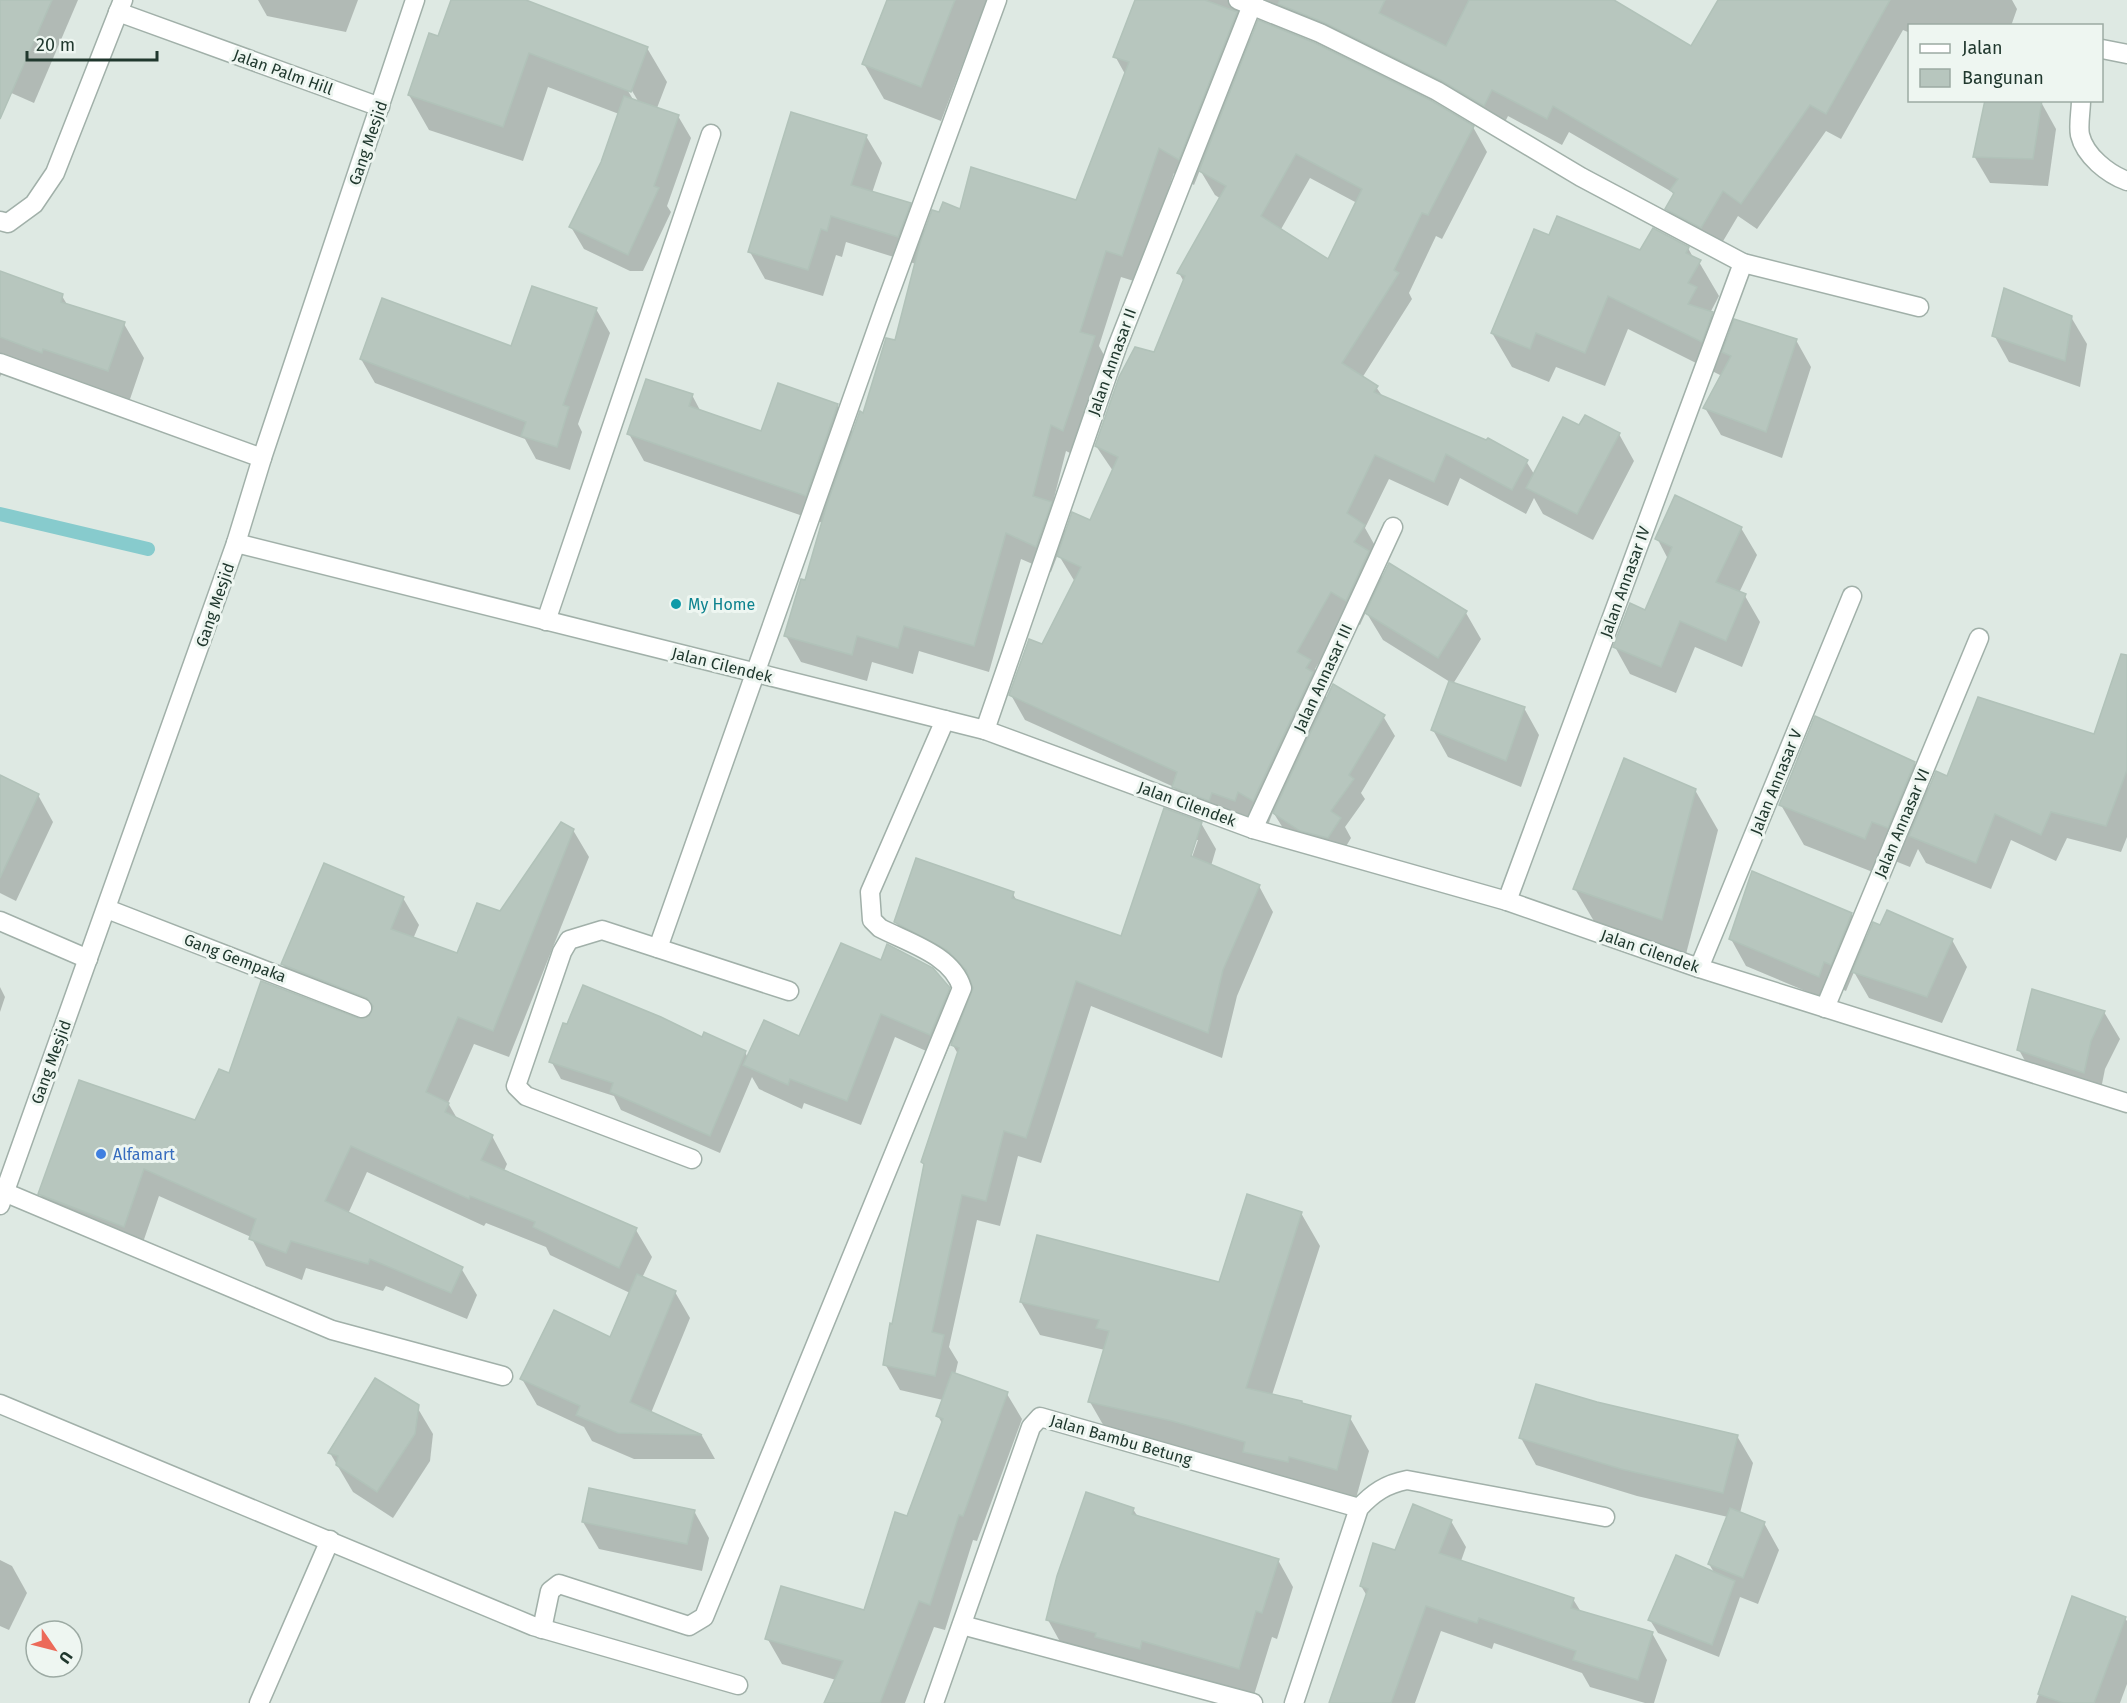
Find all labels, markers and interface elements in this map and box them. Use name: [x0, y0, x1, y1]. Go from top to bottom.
scale bar: [27, 24, 158, 62]
legend: [1908, 24, 2103, 102]
text: 20 m: [36, 34, 75, 56]
text: Jalan: [1962, 37, 2003, 59]
street label: Jalan Palm Hill: [231, 45, 336, 99]
text: Bangunan: [1962, 67, 2044, 89]
street label: Gang Mesjid: [345, 98, 391, 188]
street label: Jalan Annasar II: [1084, 306, 1140, 418]
street label: Jalan Annasar IV: [1596, 524, 1654, 640]
street label: Gang Mesjid: [192, 560, 238, 650]
place label: My Home: [688, 595, 755, 614]
marker: My Home: [669, 597, 683, 611]
street label: Jalan Annasar III: [1290, 621, 1356, 735]
street label: Jalan Cilendek: [670, 643, 775, 687]
street label: Jalan Annasar V: [1746, 726, 1806, 838]
street label: Jalan Annasar VI: [1870, 765, 1934, 881]
street label: Jalan Cilendek: [1135, 777, 1239, 831]
street label: Jalan Cilendek: [1598, 925, 1703, 977]
street label: Gang Gempaka: [181, 930, 289, 986]
street label: Gang Mesjid: [27, 1017, 75, 1107]
place label: Alfamart: [113, 1145, 175, 1164]
marker: Alfamart: [94, 1147, 108, 1161]
street label: Jalan Bambu Betung: [1048, 1411, 1195, 1470]
north arrow: [24, 1619, 84, 1679]
text: U: [55, 1648, 77, 1667]

